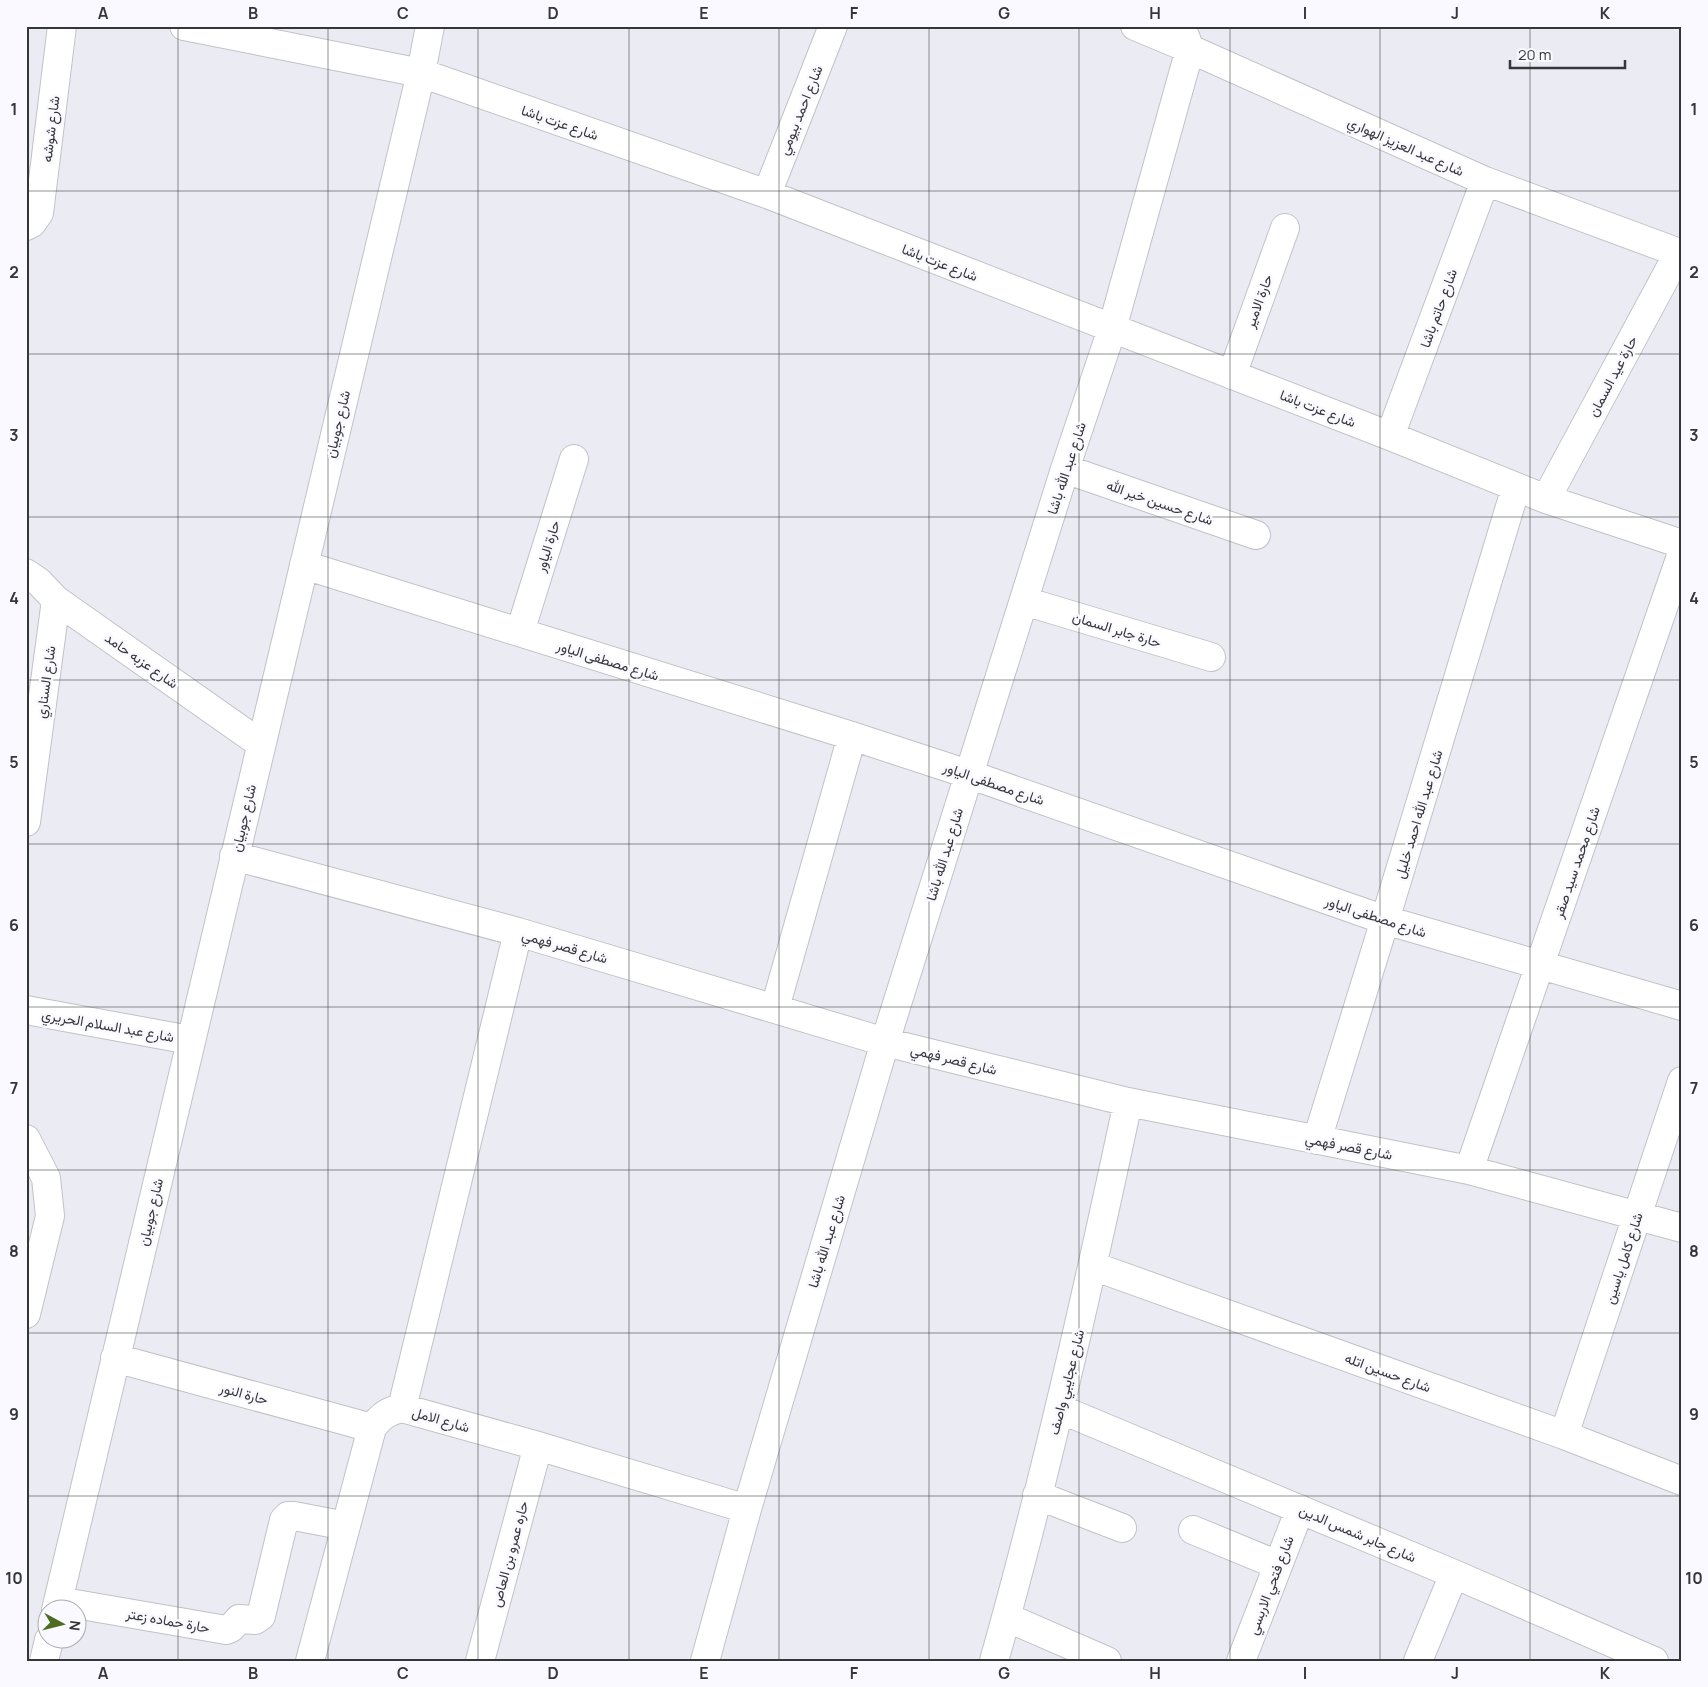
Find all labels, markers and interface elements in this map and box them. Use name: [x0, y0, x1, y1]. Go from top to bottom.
text: A: [98, 2, 109, 24]
text: B: [248, 2, 258, 24]
text: C: [397, 2, 409, 24]
text: D: [547, 2, 559, 24]
text: E: [699, 2, 709, 24]
text: F: [850, 2, 859, 24]
text: G: [998, 2, 1010, 24]
text: H: [1149, 2, 1161, 24]
text: I: [1303, 2, 1307, 24]
text: J: [1451, 2, 1459, 24]
text: K: [1600, 2, 1611, 24]
scale bar: [1510, 38, 1626, 70]
text: 20 m: [1518, 44, 1551, 65]
street label: شارع احمد بيومي: [773, 62, 829, 159]
street label: شارع شوشه: [37, 95, 65, 163]
text: 1: [10, 98, 18, 120]
text: 1: [1690, 98, 1698, 120]
street label: شارع عزت باشا: [518, 100, 601, 146]
street label: شارع عبد العزيز الهواري: [1344, 112, 1467, 183]
street label: شارع عزت باشا: [898, 239, 981, 287]
text: 2: [9, 261, 19, 283]
text: 2: [1689, 261, 1699, 283]
street label: شارع حاتم باشا: [1415, 266, 1463, 351]
street label: حارة الامير: [1239, 272, 1276, 331]
street label: حارة عيد السمان: [1583, 332, 1641, 420]
street label: شارع عزت باشا: [1276, 385, 1359, 433]
street label: شارع جوبيان: [320, 388, 356, 460]
street label: شارع عبد الله باشا: [1042, 419, 1092, 517]
text: 3: [9, 424, 19, 446]
text: 3: [1689, 424, 1699, 446]
street label: شارع حسين خير الله: [1104, 475, 1216, 531]
street label: حارة الياور: [530, 518, 564, 575]
text: 4: [9, 587, 19, 609]
text: 4: [1689, 587, 1699, 609]
street label: حارة جابر السمان: [1070, 607, 1164, 651]
street label: شارع عزبه حامد: [100, 628, 182, 694]
street label: شارع مصطفى الياور: [553, 635, 661, 686]
street label: شارع السناري: [31, 644, 62, 720]
street label: شارع عبد الله احمد خليل: [1389, 747, 1449, 881]
text: 5: [9, 751, 19, 773]
text: 5: [1689, 751, 1699, 773]
street label: شارع مصطفى الياور: [939, 756, 1047, 811]
street label: شارع جوبيان: [226, 782, 262, 854]
street label: شارع محمد سيد صقر: [1548, 804, 1606, 922]
street label: شارع عبد الله باشا: [921, 805, 969, 903]
street label: شارع مصطفى الياور: [1321, 890, 1429, 943]
text: 6: [9, 914, 19, 936]
text: 6: [1689, 914, 1699, 936]
street label: شارع قصر فهمي: [519, 925, 610, 970]
street label: شارع عبد السلام الحريري: [40, 1004, 176, 1049]
street label: شارع قصر فهمي: [908, 1039, 999, 1082]
text: 7: [10, 1077, 18, 1099]
text: 7: [1690, 1077, 1698, 1099]
street label: شارع قصر فهمي: [1303, 1128, 1394, 1167]
street label: شارع جوبيان: [133, 1176, 169, 1248]
street label: شارع عبد الله باشا: [803, 1192, 851, 1290]
street label: شارع كامل ياسين: [1599, 1210, 1649, 1307]
text: 8: [9, 1240, 19, 1262]
text: 8: [1689, 1240, 1699, 1262]
street label: شارع عجايبي واصف: [1044, 1327, 1091, 1437]
street label: شارع حسين اتله: [1342, 1348, 1434, 1398]
street label: حارة النور: [217, 1377, 270, 1409]
street label: شارع الامل: [409, 1402, 472, 1438]
text: 9: [9, 1403, 19, 1425]
text: 9: [1689, 1403, 1699, 1425]
street label: حاره عمرو بن العاص: [486, 1499, 532, 1609]
street label: شارع جابر شمس الدين: [1296, 1500, 1419, 1568]
street label: شارع فتحي الاربسي: [1242, 1533, 1300, 1638]
text: 10: [5, 1567, 23, 1589]
text: 10: [1685, 1567, 1703, 1589]
north arrow: [38, 1600, 88, 1650]
street label: حارة حماده زعتر: [124, 1603, 211, 1637]
text: N: [65, 1619, 85, 1632]
text: A: [98, 1662, 109, 1684]
text: B: [248, 1662, 258, 1684]
text: C: [397, 1662, 409, 1684]
text: D: [547, 1662, 559, 1684]
text: E: [699, 1662, 709, 1684]
text: F: [850, 1662, 859, 1684]
text: G: [998, 1662, 1010, 1684]
text: H: [1149, 1662, 1161, 1684]
text: I: [1303, 1662, 1307, 1684]
text: J: [1451, 1662, 1459, 1684]
text: K: [1600, 1662, 1611, 1684]

